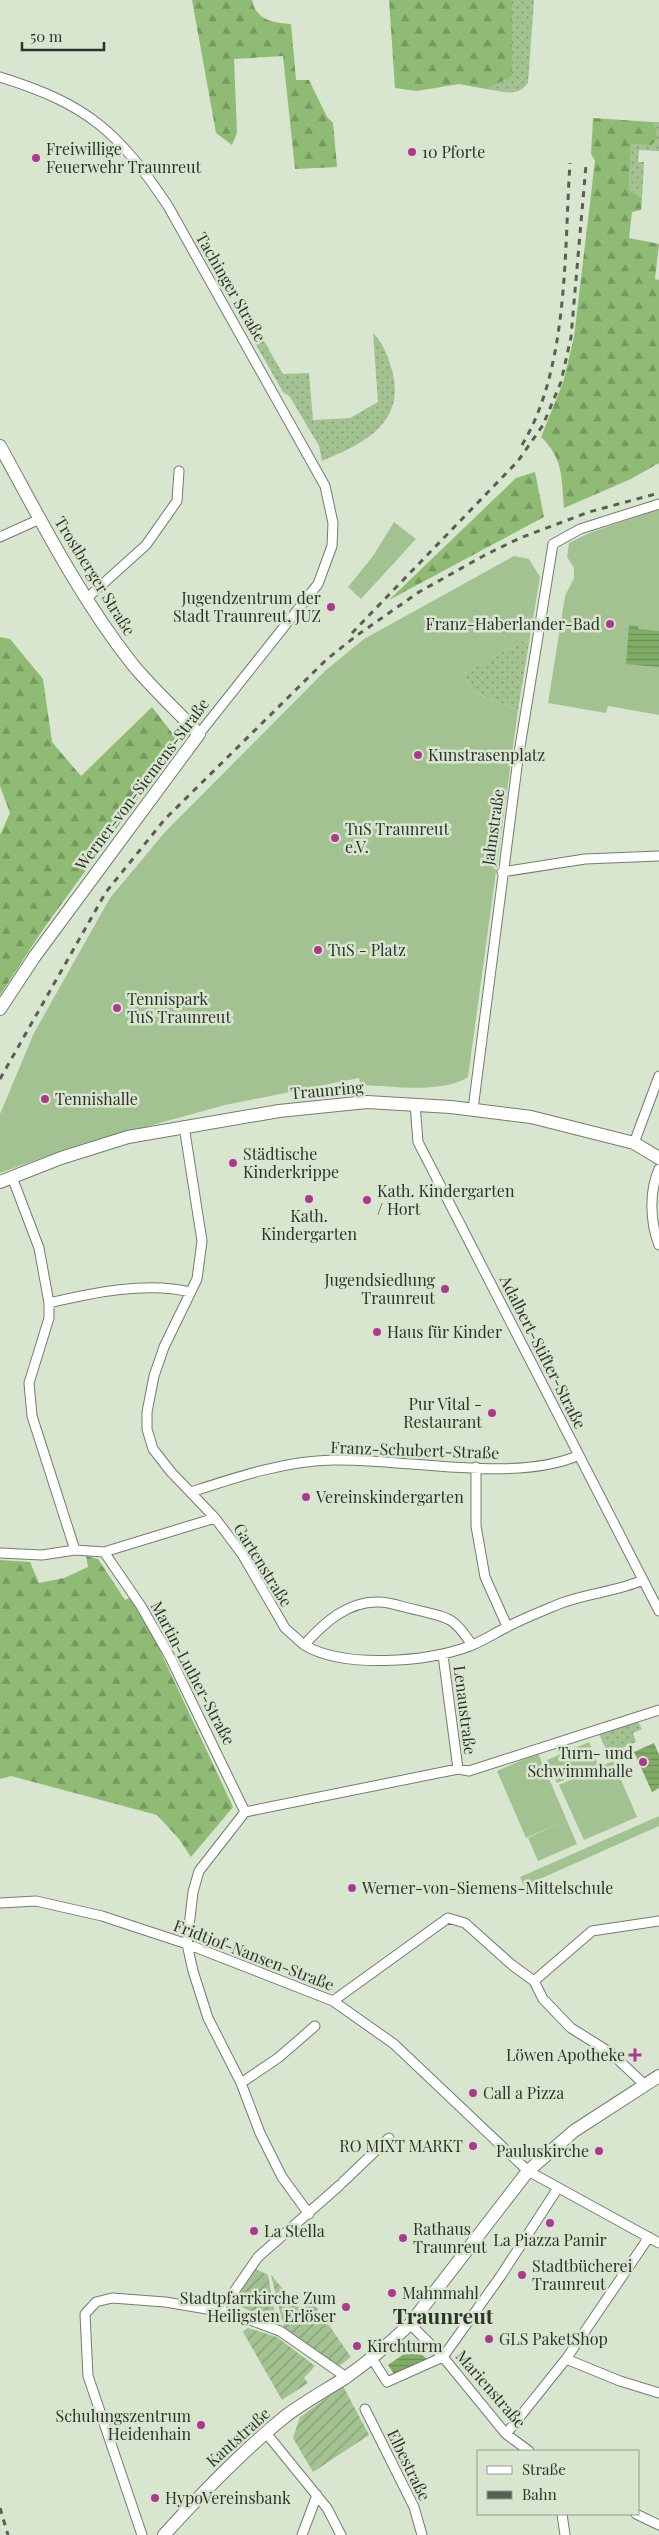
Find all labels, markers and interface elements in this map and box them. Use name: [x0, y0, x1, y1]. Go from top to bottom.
scale bar: [22, 20, 105, 52]
text: 50 m: [30, 26, 63, 46]
place label: Freiwillige Feuerwehr Traunreut: [46, 138, 201, 177]
place label: 10 Pforte: [422, 141, 485, 162]
marker: 10 Pforte: [406, 146, 418, 158]
marker: Freiwillige Feuerwehr Traunreut: [30, 152, 42, 164]
street label: Tachinger Straße: [192, 228, 271, 345]
street label: Trostberger Straße: [50, 512, 141, 639]
place label: Jugendzentrum der Stadt Traunreut, JUZ: [173, 587, 321, 626]
marker: Jugendzentrum der Stadt Traunreut, JUZ: [325, 601, 337, 613]
place label: Franz-Haberlander-Bad: [426, 613, 600, 634]
marker: Franz-Haberlander-Bad: [604, 618, 616, 630]
street label: Werner-von-Siemens-Straße: [69, 694, 213, 875]
place label: Kunstrasenplatz: [428, 744, 546, 765]
marker: Kunstrasenplatz: [412, 749, 424, 761]
street label: Jahnstraße: [477, 787, 508, 868]
place label: TuS Traunreut e.V.: [345, 818, 449, 857]
marker: TuS Traunreut e.V.: [329, 832, 341, 844]
place label: TuS - Platz: [328, 939, 406, 960]
marker: TuS - Platz: [312, 944, 324, 956]
place label: Tennispark TuS Traunreut: [127, 988, 231, 1027]
marker: Tennispark TuS Traunreut: [111, 1002, 123, 1014]
street label: Traunring: [289, 1076, 365, 1103]
place label: Tennishalle: [55, 1088, 138, 1109]
marker: Tennishalle: [39, 1093, 51, 1105]
place label: Städtische Kinderkrippe: [243, 1143, 339, 1182]
marker: Städtische Kinderkrippe: [227, 1157, 239, 1169]
place label: Kath. Kindergarten / Hort: [377, 1180, 515, 1219]
marker: Kath. Kindergarten: [303, 1193, 315, 1205]
marker: Kath. Kindergarten / Hort: [361, 1194, 373, 1206]
place label: Kath. Kindergarten: [261, 1205, 357, 1244]
place label: Jugendsiedlung Traunreut: [324, 1269, 436, 1308]
street label: Adalbert-Stifter-Straße: [495, 1271, 591, 1432]
marker: Jugendsiedlung Traunreut: [439, 1283, 451, 1295]
place label: Haus für Kinder: [387, 1321, 502, 1342]
marker: Haus für Kinder: [371, 1326, 383, 1338]
place label: Pur Vital - Restaurant: [403, 1393, 482, 1432]
marker: Pur Vital - Restaurant: [486, 1407, 498, 1419]
street label: Franz-Schubert-Straße: [330, 1436, 500, 1463]
place label: Vereinskindergarten: [315, 1486, 464, 1507]
marker: Vereinskindergarten: [300, 1491, 312, 1503]
street label: Gartenstraße: [229, 1519, 297, 1611]
street label: Martin-Luther-Straße: [147, 1597, 240, 1748]
street label: Lenaustraße: [450, 1664, 481, 1756]
place label: Turn- und Schwimmhalle: [527, 1742, 633, 1781]
marker: Turn- und Schwimmhalle: [637, 1756, 649, 1768]
place label: Werner-von-Siemens-Mittelschule: [361, 1877, 613, 1898]
marker: Werner-von-Siemens-Mittelschule: [346, 1882, 358, 1894]
street label: Fridtjof-Nansen-Straße: [171, 1914, 337, 1995]
place label: Löwen Apotheke: [506, 2044, 625, 2065]
marker: Löwen Apotheke: [629, 2049, 641, 2061]
place label: Call a Pizza: [483, 2082, 564, 2103]
marker: Call a Pizza: [467, 2087, 479, 2099]
place label: RO MIXT MARKT: [339, 2135, 463, 2156]
marker: RO MIXT MARKT: [467, 2140, 479, 2152]
place label: Pauluskirche: [496, 2140, 589, 2161]
marker: Pauluskirche: [593, 2145, 605, 2157]
marker: La Piazza Pamir: [544, 2217, 556, 2229]
place label: Rathaus Traunreut: [413, 2218, 487, 2257]
place label: La Stella: [264, 2220, 325, 2241]
marker: La Stella: [248, 2225, 260, 2237]
place label: La Piazza Pamir: [493, 2229, 607, 2250]
marker: Rathaus Traunreut: [397, 2232, 409, 2244]
place label: Stadtbücherei Traunreut: [532, 2255, 633, 2294]
marker: Stadtbücherei Traunreut: [516, 2269, 528, 2281]
place label: Mahnmahl: [402, 2282, 479, 2303]
place label: Stadtpfarrkirche Zum Heiligsten Erlöser: [180, 2287, 336, 2326]
marker: Mahnmahl: [386, 2287, 398, 2299]
marker: Stadtpfarrkirche Zum Heiligsten Erlöser: [340, 2301, 352, 2313]
district label: Traunreut: [393, 2301, 494, 2329]
place label: GLS PaketShop: [499, 2328, 608, 2349]
marker: GLS PaketShop: [483, 2333, 495, 2345]
place label: Kirchturm: [367, 2335, 442, 2356]
marker: Kirchturm: [351, 2340, 363, 2352]
street label: Marienstraße: [452, 2345, 531, 2432]
street label: Kantstraße: [201, 2402, 274, 2471]
place label: Schulungszentrum Heidenhain: [56, 2405, 191, 2444]
marker: Schulungszentrum Heidenhain: [195, 2419, 207, 2431]
street label: Elbestraße: [383, 2426, 436, 2504]
legend: [477, 2450, 639, 2515]
text: Straße: [522, 2459, 566, 2479]
text: Bahn: [522, 2484, 557, 2504]
place label: HypoVereinsbank: [165, 2487, 291, 2508]
marker: HypoVereinsbank: [149, 2492, 161, 2504]

